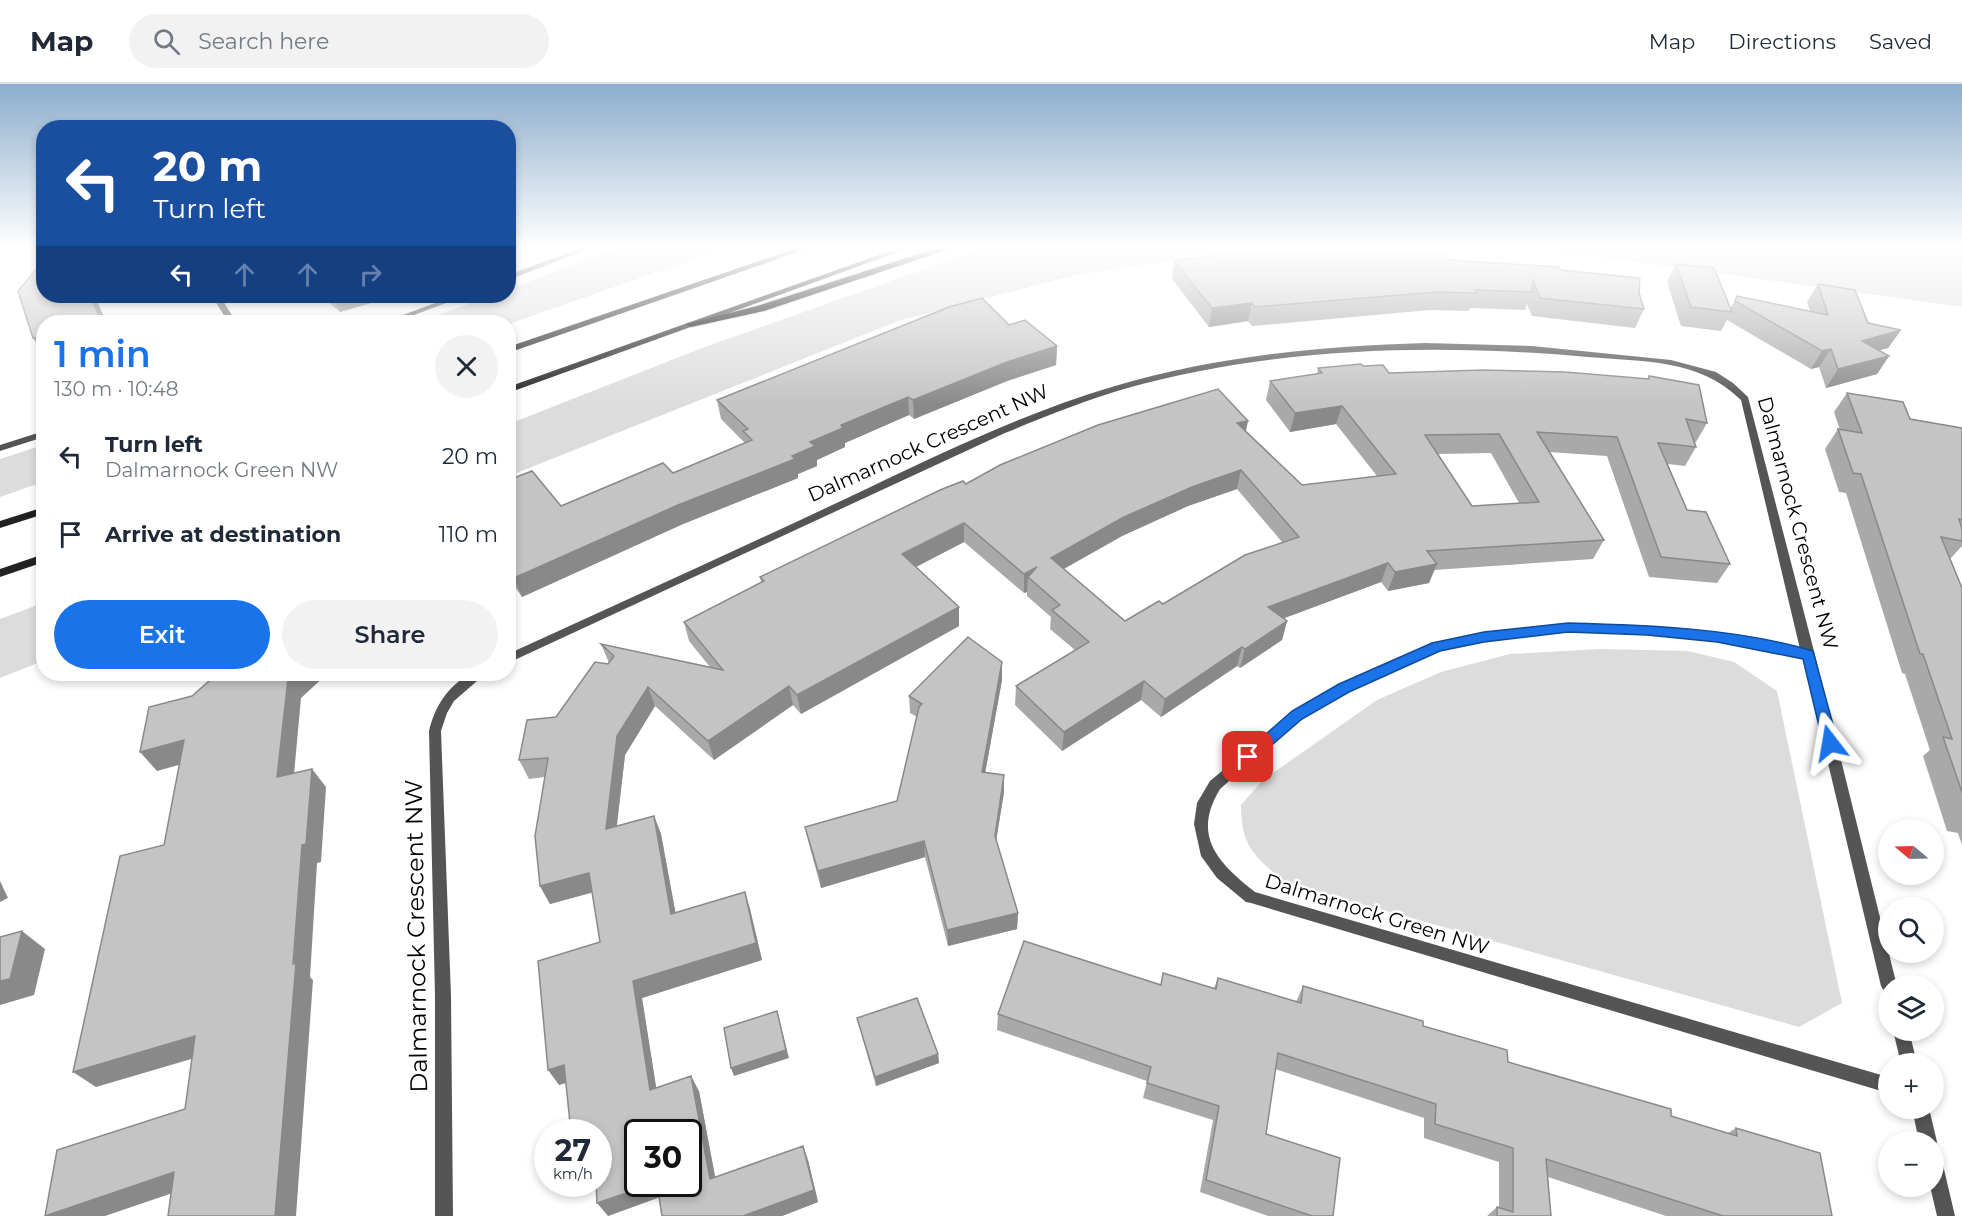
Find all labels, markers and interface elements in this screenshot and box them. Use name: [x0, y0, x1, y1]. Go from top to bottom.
search box: [129, 14, 549, 68]
text: Map: [30, 24, 93, 58]
icon: search: [150, 25, 183, 58]
text: Search here: [198, 28, 329, 55]
text: Map: [1649, 29, 1695, 54]
text: Directions: [1728, 29, 1836, 54]
text: Saved: [1869, 29, 1932, 54]
text: 20 m: [153, 140, 262, 192]
icon: left: [54, 144, 132, 222]
text: Turn left: [153, 192, 266, 225]
icon: left: [165, 258, 198, 291]
icon: ahead: [228, 258, 261, 291]
icon: ahead: [291, 258, 324, 291]
icon: right: [354, 258, 387, 291]
text: 1 min: [54, 332, 151, 376]
button: close: [435, 335, 498, 398]
text: 130 m · 10:48: [54, 377, 179, 401]
street label: Dalmarnock Crescent NW: [804, 379, 1052, 507]
street label: Dalmarnock Crescent NW: [1753, 394, 1843, 652]
text: Turn left: [105, 431, 203, 458]
icon: left: [54, 440, 87, 473]
text: 20 m: [442, 443, 498, 470]
text: Dalmarnock Green NW: [105, 458, 338, 482]
icon: arrive: [54, 518, 87, 551]
text: Arrive at destination: [105, 521, 341, 548]
text: 110 m: [438, 521, 498, 548]
button: Exit: [54, 600, 270, 669]
button: Share: [282, 600, 498, 669]
position arrow: [1798, 711, 1862, 775]
pin: [1222, 731, 1273, 782]
icon: arrive: [1231, 740, 1264, 773]
street label: Dalmarnock Crescent NW: [399, 779, 433, 1093]
north arrow: [1878, 819, 1944, 885]
map controls: [1878, 819, 1944, 1197]
street label: Dalmarnock Green NW: [1262, 868, 1492, 960]
button: search: [1878, 897, 1944, 963]
button: layers: [1878, 975, 1944, 1041]
button: +: [1878, 1053, 1944, 1119]
speed limit sign: 30: [624, 1119, 702, 1197]
button: −: [1878, 1131, 1944, 1197]
text: 27: [555, 1132, 591, 1169]
text: km/h: [553, 1164, 593, 1183]

